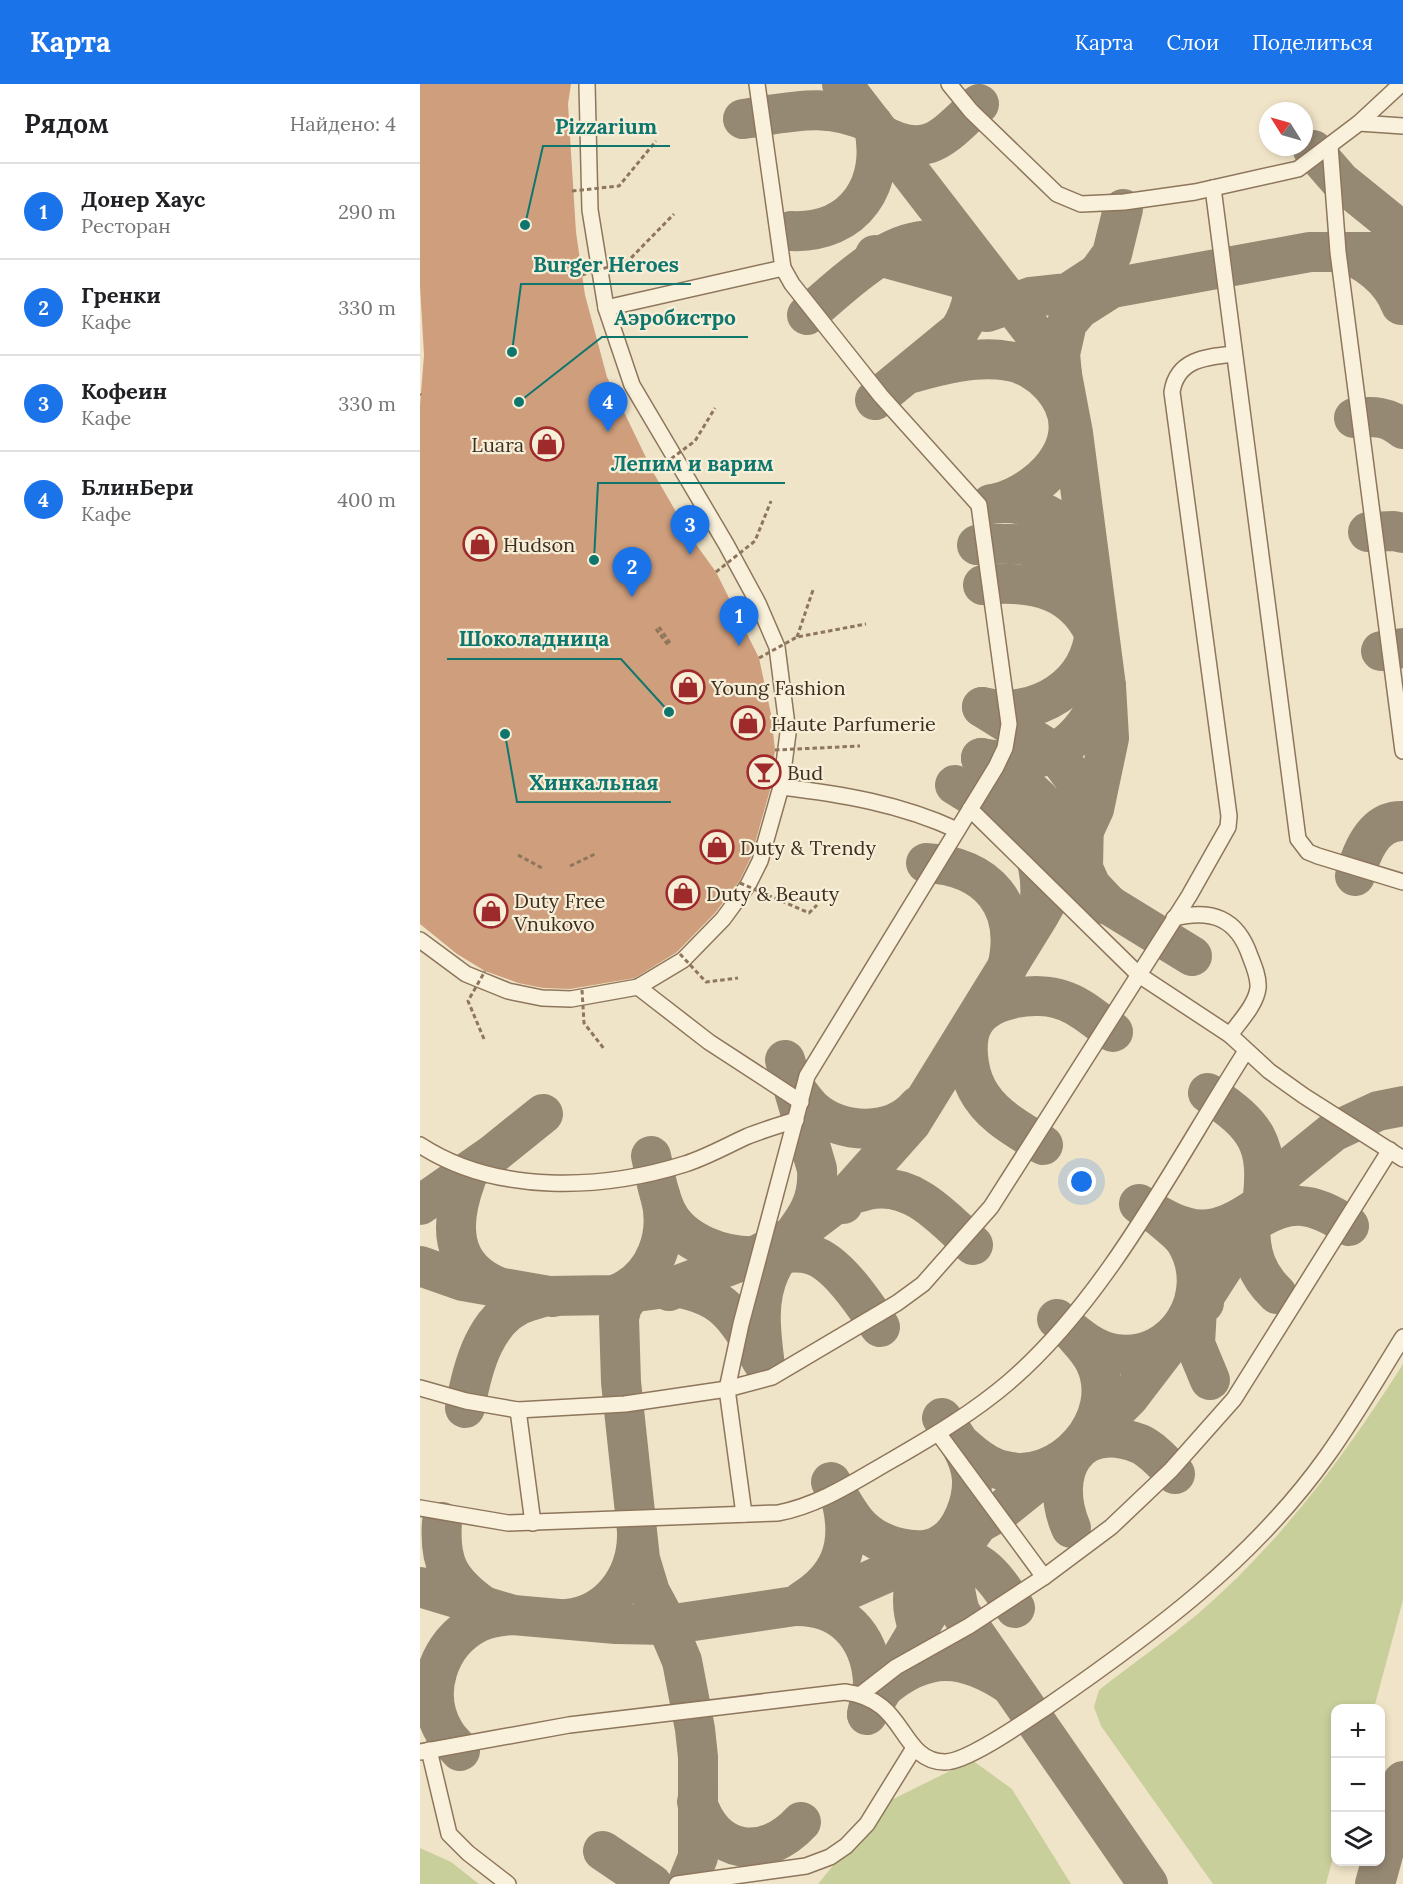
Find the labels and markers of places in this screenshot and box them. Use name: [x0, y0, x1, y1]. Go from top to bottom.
callout: Pizzarium: [543, 107, 670, 146]
callout: Burger Heroes: [521, 245, 691, 284]
callout: Аэробистро: [602, 298, 748, 337]
pin: 4: [588, 382, 627, 432]
shop icon: Luara: [529, 426, 565, 462]
place label: Luara: [471, 432, 524, 457]
callout: Лепим и варим: [598, 444, 785, 483]
pin: 3: [670, 506, 710, 555]
shop icon: Hudson: [462, 526, 498, 562]
place label: Hudson: [503, 532, 575, 557]
pin: 2: [612, 548, 652, 597]
pin: 1: [720, 596, 758, 646]
callout: Шоколадница: [447, 620, 621, 659]
shop icon: Young Fashion: [670, 669, 706, 705]
place label: Young Fashion: [710, 675, 846, 700]
shop icon: Haute Parfumerie: [730, 705, 766, 741]
place label: Haute Parfumerie: [771, 711, 936, 736]
bar icon: Bud: [746, 754, 782, 790]
place label: Bud: [787, 760, 823, 785]
callout: Хинкальная: [517, 763, 671, 802]
shop icon: Duty & Trendy: [699, 829, 735, 865]
place label: Duty & Trendy: [740, 835, 876, 860]
shop icon: Duty & Beauty: [665, 875, 701, 911]
place label: Duty & Beauty: [706, 881, 840, 906]
place label: Duty Free Vnukovo: [513, 888, 605, 936]
shop icon: Duty Free Vnukovo: [473, 893, 509, 929]

